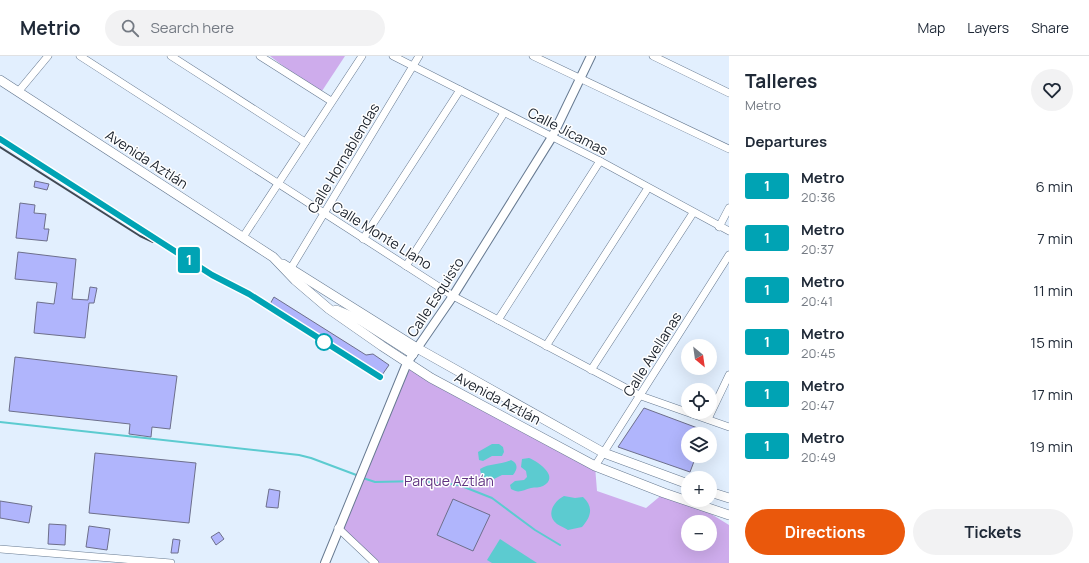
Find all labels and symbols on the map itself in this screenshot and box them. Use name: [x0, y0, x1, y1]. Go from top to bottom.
street label: Calle Hornablendas: [303, 99, 383, 217]
street label: Calle Jícamas: [525, 103, 611, 159]
street label: Avenida Aztlán: [102, 125, 192, 193]
street label: Calle Monte Llano: [328, 197, 436, 273]
line badge: 1: [176, 247, 202, 273]
street label: Calle Esquisto: [402, 253, 468, 341]
street label: Calle Avellanas: [618, 308, 686, 400]
unlabelled marker: [315, 333, 333, 351]
north arrow: [681, 339, 717, 375]
street label: Avenida Aztlán: [452, 367, 544, 429]
park label: Parque Aztlán: [404, 471, 494, 490]

